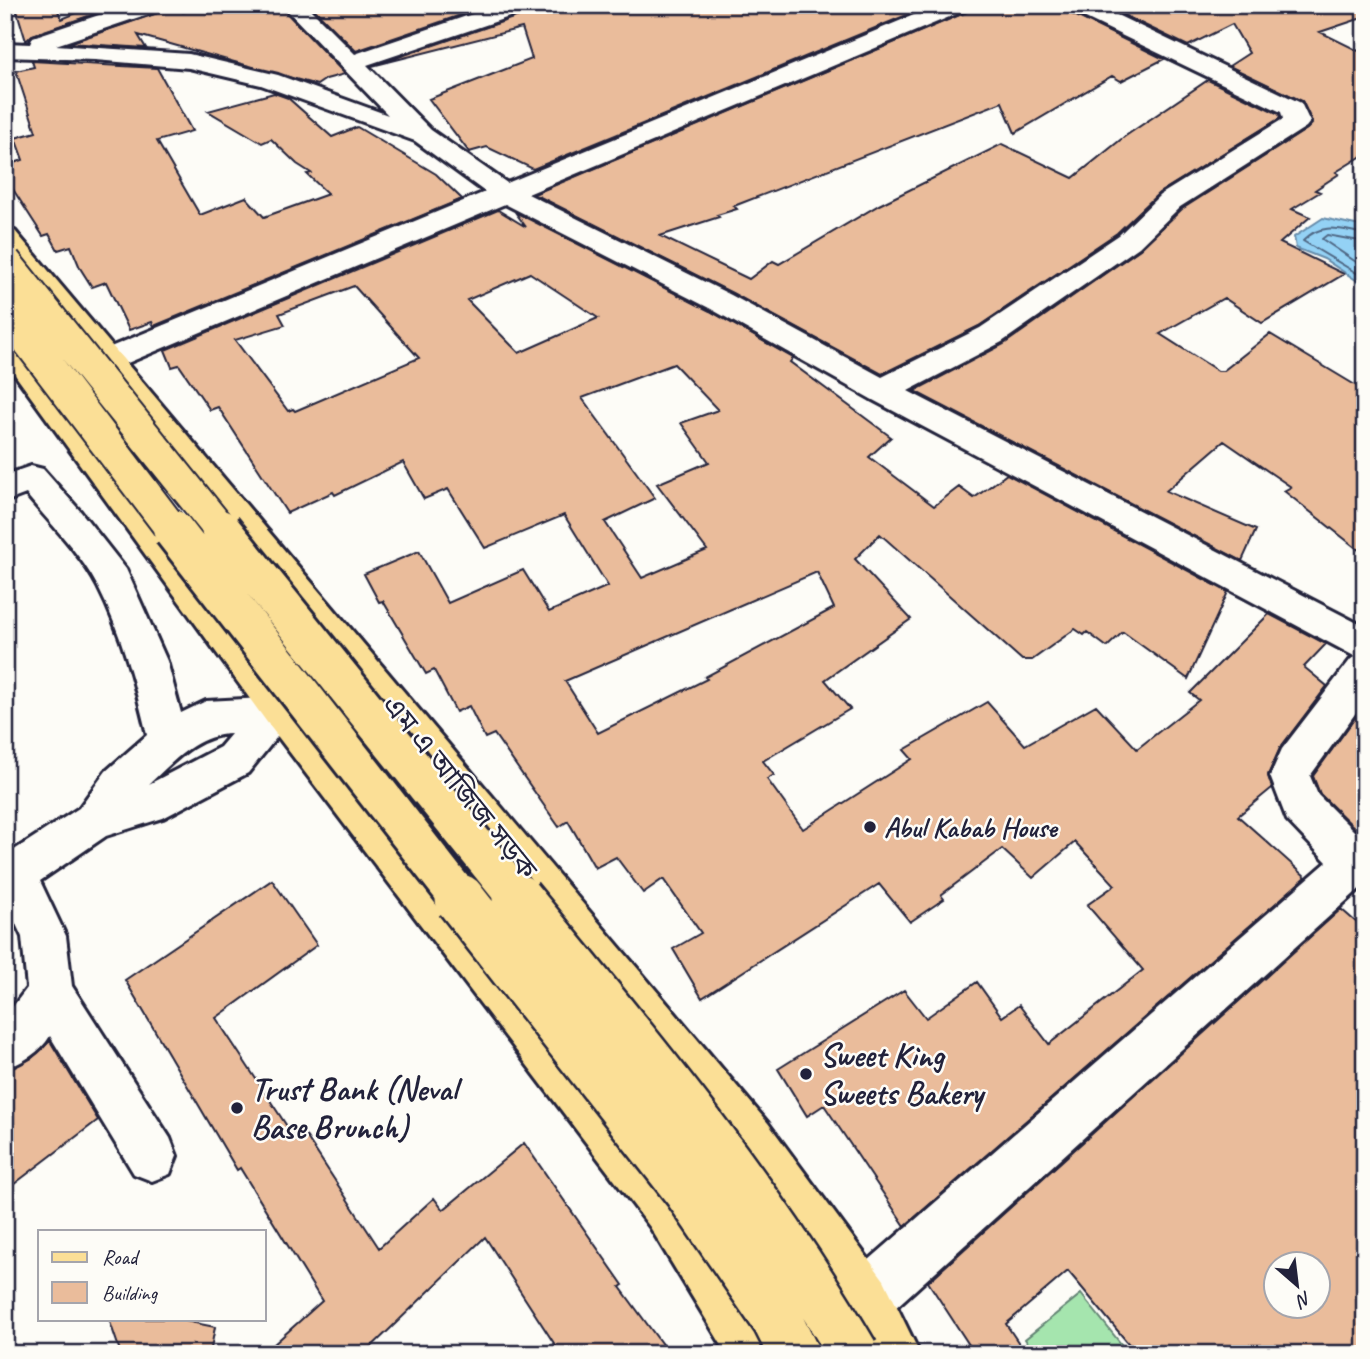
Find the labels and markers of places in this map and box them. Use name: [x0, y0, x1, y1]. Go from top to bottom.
place label: Abul Kabab House: [884, 810, 1059, 845]
marker: Abul Kabab House: [862, 819, 878, 835]
place label: Sweet King Sweets Bakery: [820, 1034, 987, 1114]
marker: Sweet King Sweets Bakery: [798, 1066, 814, 1082]
place label: Trust Bank (Neval Base Brunch): [251, 1068, 463, 1148]
marker: Trust Bank (Neval Base Brunch): [229, 1100, 245, 1116]

